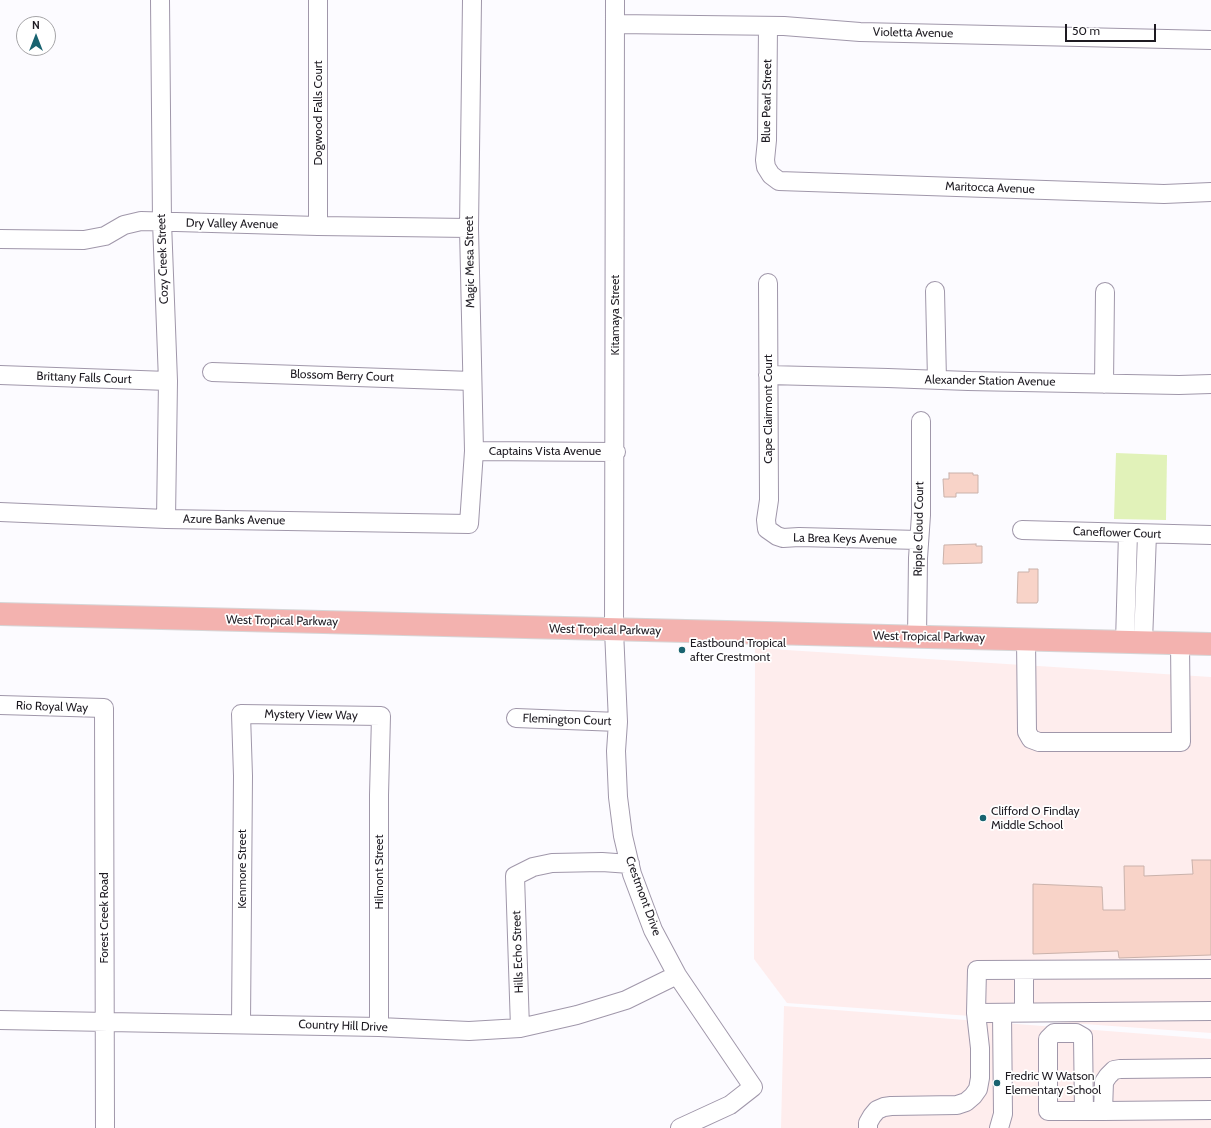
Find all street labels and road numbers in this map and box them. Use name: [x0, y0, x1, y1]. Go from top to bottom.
street label: Violetta Avenue: [873, 25, 953, 41]
street label: Blue Pearl Street: [759, 59, 775, 143]
street label: Dogwood Falls Court: [311, 60, 325, 166]
street label: Maritocca Avenue: [945, 179, 1035, 197]
street label: Cozy Creek Street: [154, 214, 172, 304]
street label: Dry Valley Avenue: [186, 216, 278, 232]
street label: Magic Mesa Street: [462, 216, 478, 308]
street label: Kitamaya Street: [608, 275, 622, 355]
street label: Cape Clairmont Court: [761, 354, 775, 464]
street label: Blossom Berry Court: [290, 367, 394, 385]
street label: Brittany Falls Court: [36, 369, 132, 387]
street label: Alexander Station Avenue: [925, 373, 1055, 389]
street label: Captains Vista Avenue: [489, 444, 601, 458]
street label: Ripple Cloud Court: [911, 481, 927, 577]
street label: Azure Banks Avenue: [183, 512, 285, 528]
street label: Caneflower Court: [1073, 524, 1161, 542]
street label: La Brea Keys Avenue: [793, 531, 897, 547]
street label: West Tropical Parkway: [226, 613, 338, 629]
street label: West Tropical Parkway: [549, 622, 661, 638]
street label: West Tropical Parkway: [873, 629, 985, 645]
street label: Rio Royal Way: [16, 699, 88, 715]
street label: Mystery View Way: [264, 707, 358, 723]
street label: Flemington Court: [522, 711, 612, 729]
street label: Kenmore Street: [235, 829, 249, 909]
street label: Hilmont Street: [372, 834, 386, 910]
street label: Crestmont Drive: [622, 854, 664, 938]
street label: Forest Creek Road: [97, 872, 111, 964]
street label: Hills Echo Street: [509, 910, 527, 994]
street label: Country Hill Drive: [298, 1017, 388, 1035]

